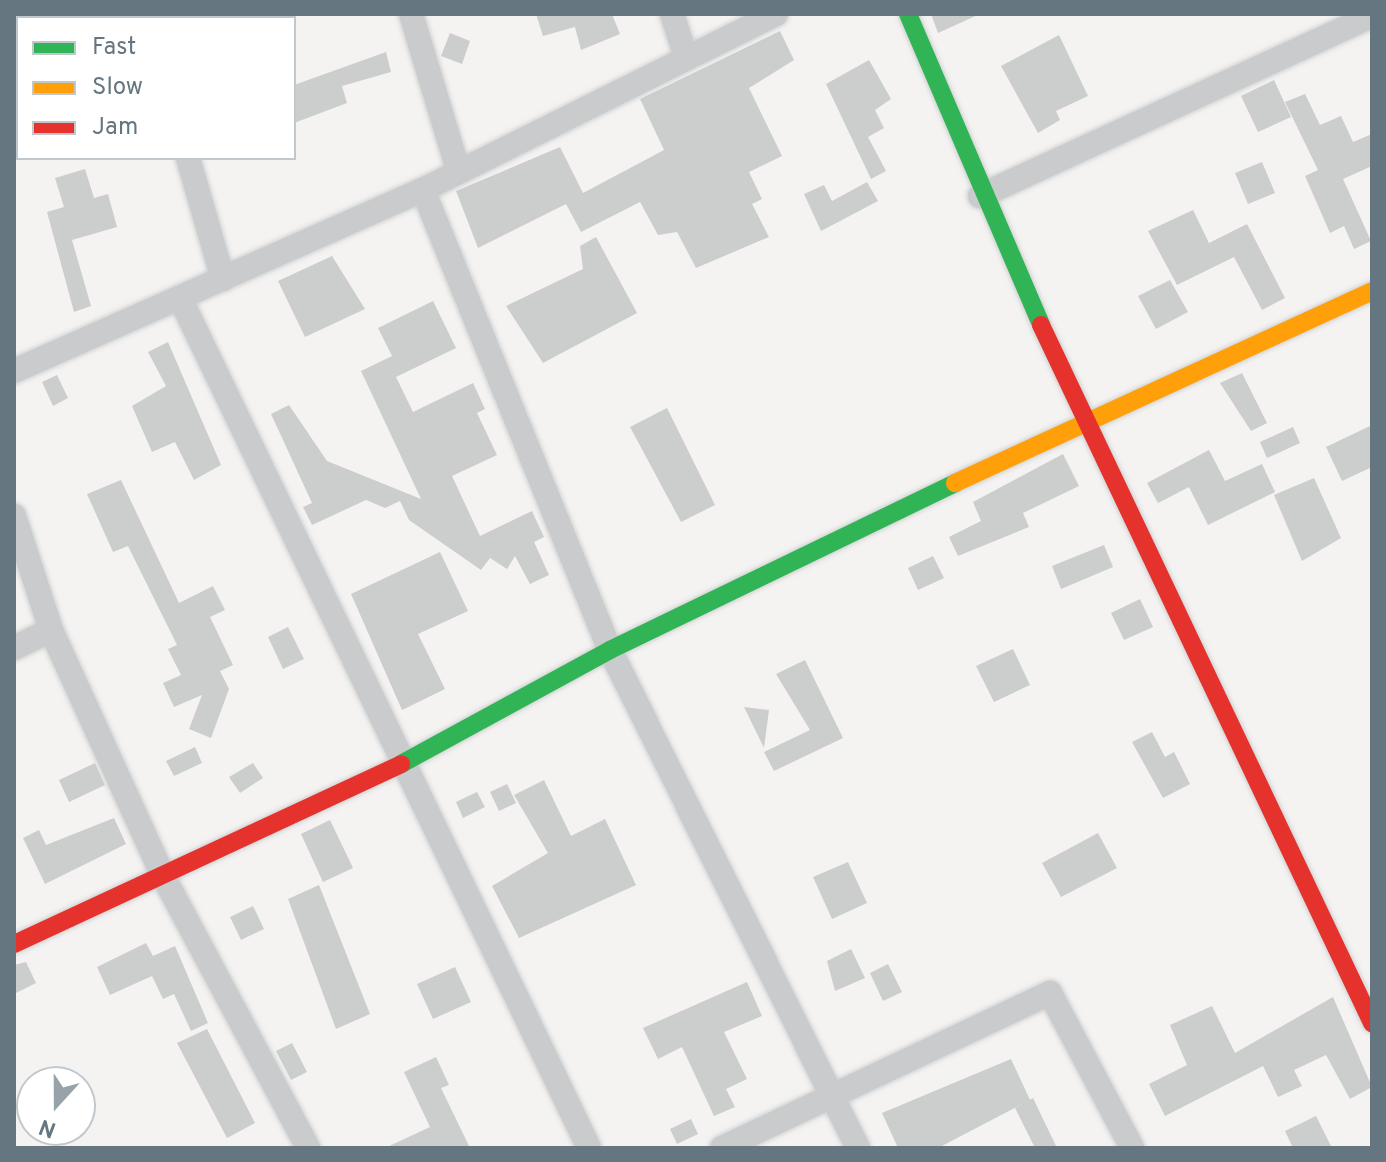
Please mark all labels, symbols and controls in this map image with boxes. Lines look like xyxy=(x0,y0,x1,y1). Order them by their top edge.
legend xyxy=(16,16,296,160)
text: Fast xyxy=(92,33,136,63)
text: Slow xyxy=(92,73,143,103)
text: Jam xyxy=(92,113,138,143)
north arrow xyxy=(16,1066,96,1146)
text: N xyxy=(36,1112,60,1142)

